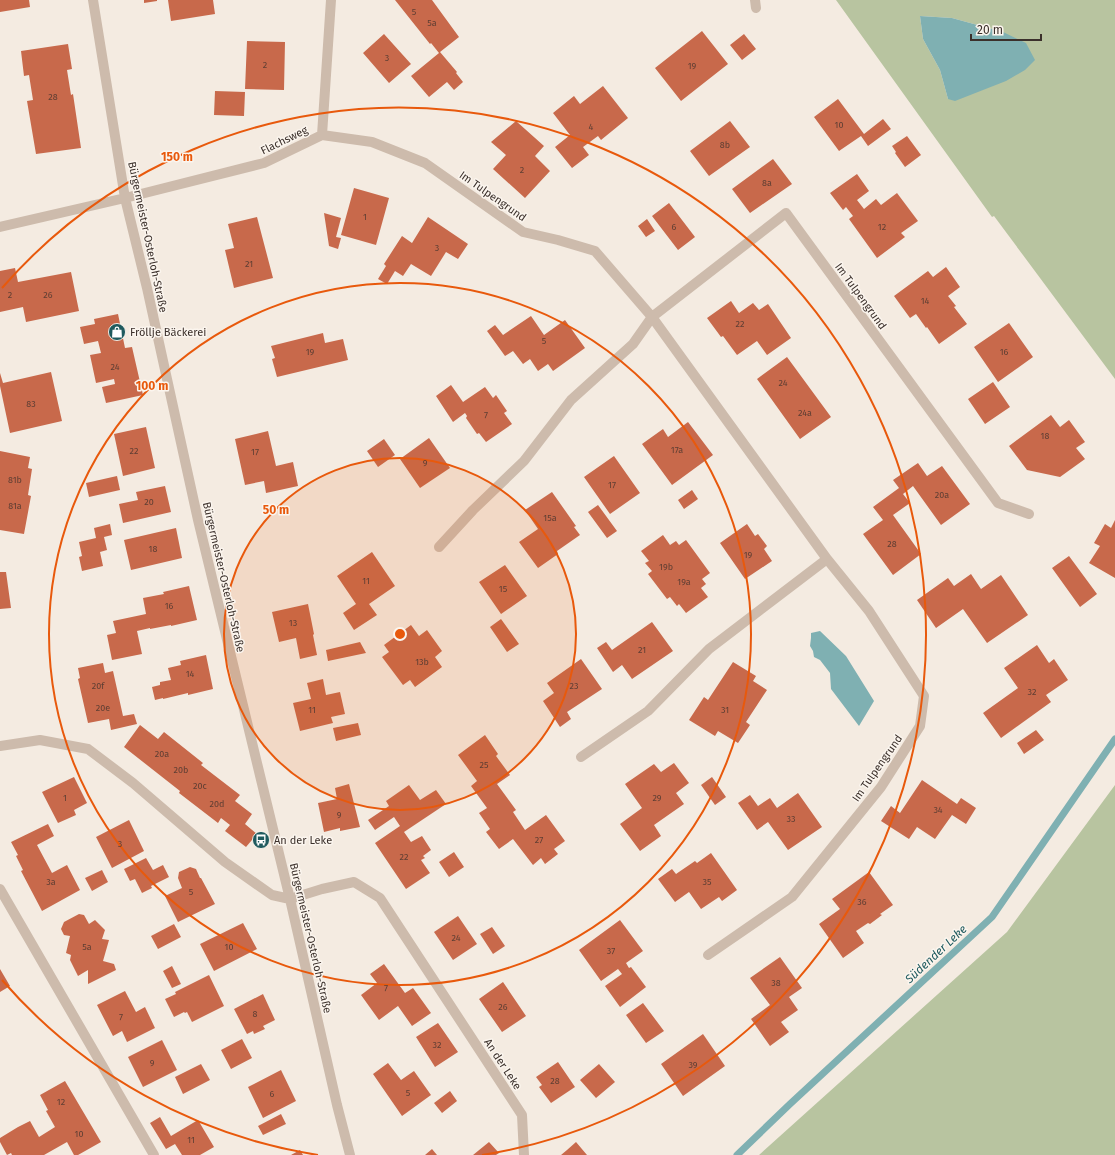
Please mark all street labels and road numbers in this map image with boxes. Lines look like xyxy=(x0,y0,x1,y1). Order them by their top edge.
street label: Flachsweg xyxy=(259,123,310,157)
street label: Bürgermeister-Osterloh-Straße xyxy=(125,160,170,314)
street label: Im Tulpengrund xyxy=(457,168,529,224)
street label: Im Tulpengrund xyxy=(832,261,889,332)
street label: Bürgermeister-Osterloh-Straße xyxy=(200,501,247,654)
street label: Im Tulpengrund xyxy=(849,732,905,804)
street label: Bürgermeister-Osterloh-Straße xyxy=(287,862,334,1015)
street label: An der Leke xyxy=(481,1036,524,1092)

